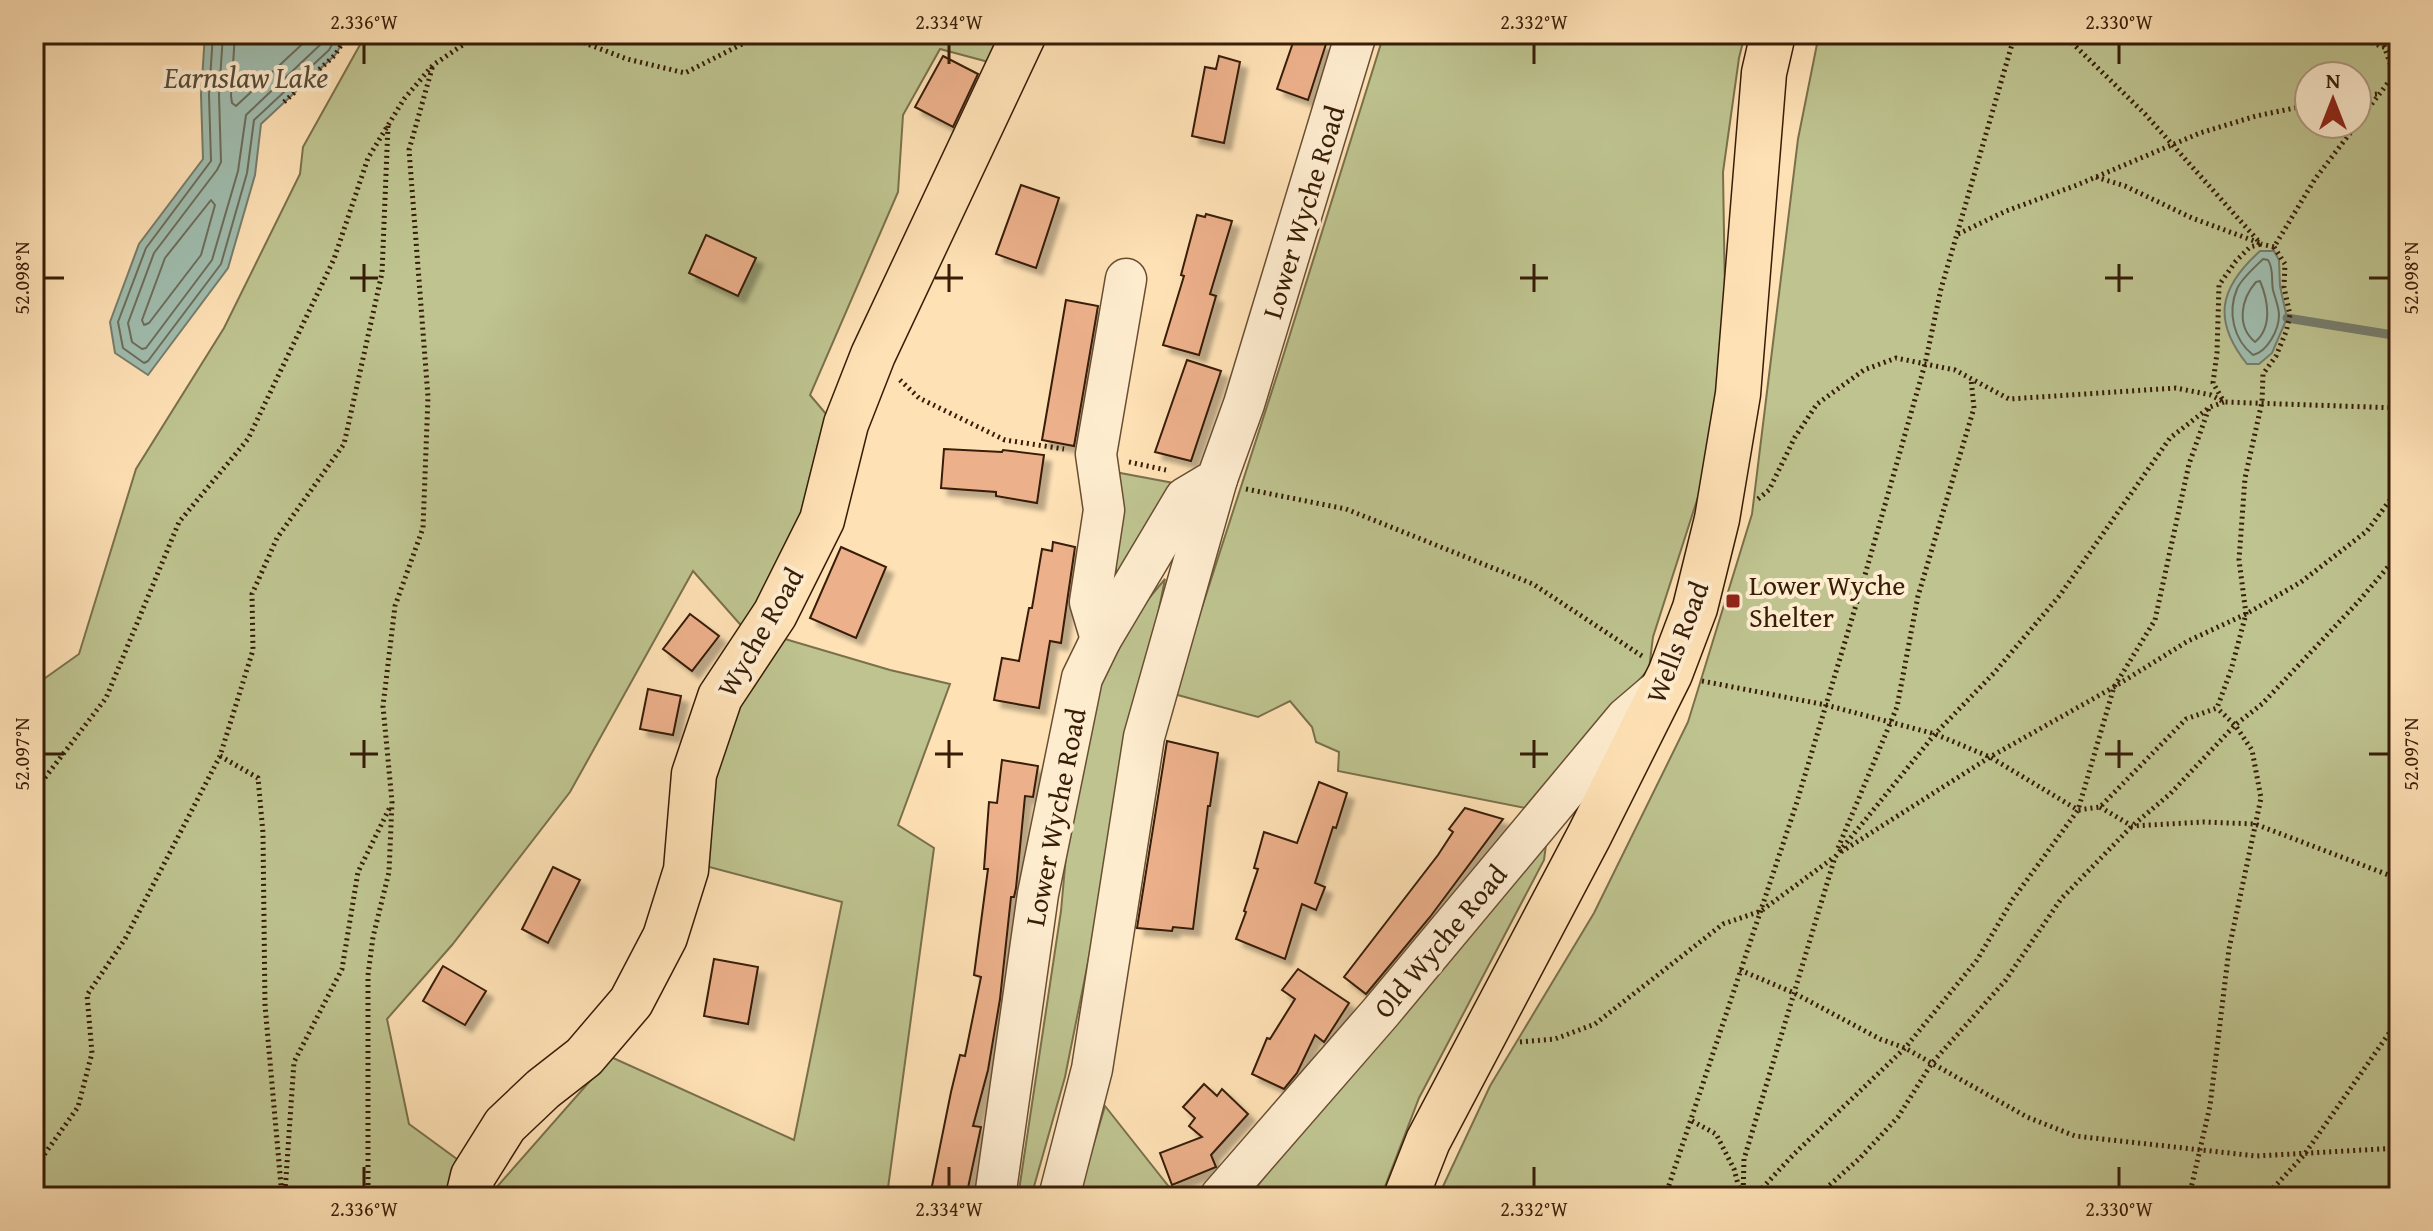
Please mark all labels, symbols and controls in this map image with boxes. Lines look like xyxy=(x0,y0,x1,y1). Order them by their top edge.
text: 2.336°W xyxy=(330,7,398,36)
text: 2.334°W xyxy=(915,7,983,36)
text: 2.332°W xyxy=(1500,7,1568,36)
text: 2.330°W xyxy=(2085,7,2153,36)
water label: Earnslaw Lake xyxy=(163,55,328,99)
north arrow xyxy=(2293,60,2373,140)
text: N xyxy=(2326,64,2341,96)
street label: Lower Wyche Road xyxy=(1251,100,1354,324)
text: 52.098°N xyxy=(7,241,36,315)
text: 52.098°N xyxy=(2396,241,2425,315)
street label: Wyche Road xyxy=(706,559,813,704)
place label: Lower Wyche Shelter xyxy=(1749,564,1905,637)
street label: Wells Road xyxy=(1635,575,1719,709)
marker: Lower Wyche Shelter xyxy=(1724,592,1742,610)
street label: Lower Wyche Road xyxy=(1013,704,1096,929)
text: 52.097°N xyxy=(7,717,36,791)
text: 52.097°N xyxy=(2396,717,2425,791)
street label: Old Wyche Road xyxy=(1363,855,1516,1026)
text: 2.336°W xyxy=(330,1194,398,1223)
text: 2.334°W xyxy=(915,1194,983,1223)
text: 2.332°W xyxy=(1500,1194,1568,1223)
text: 2.330°W xyxy=(2085,1194,2153,1223)

